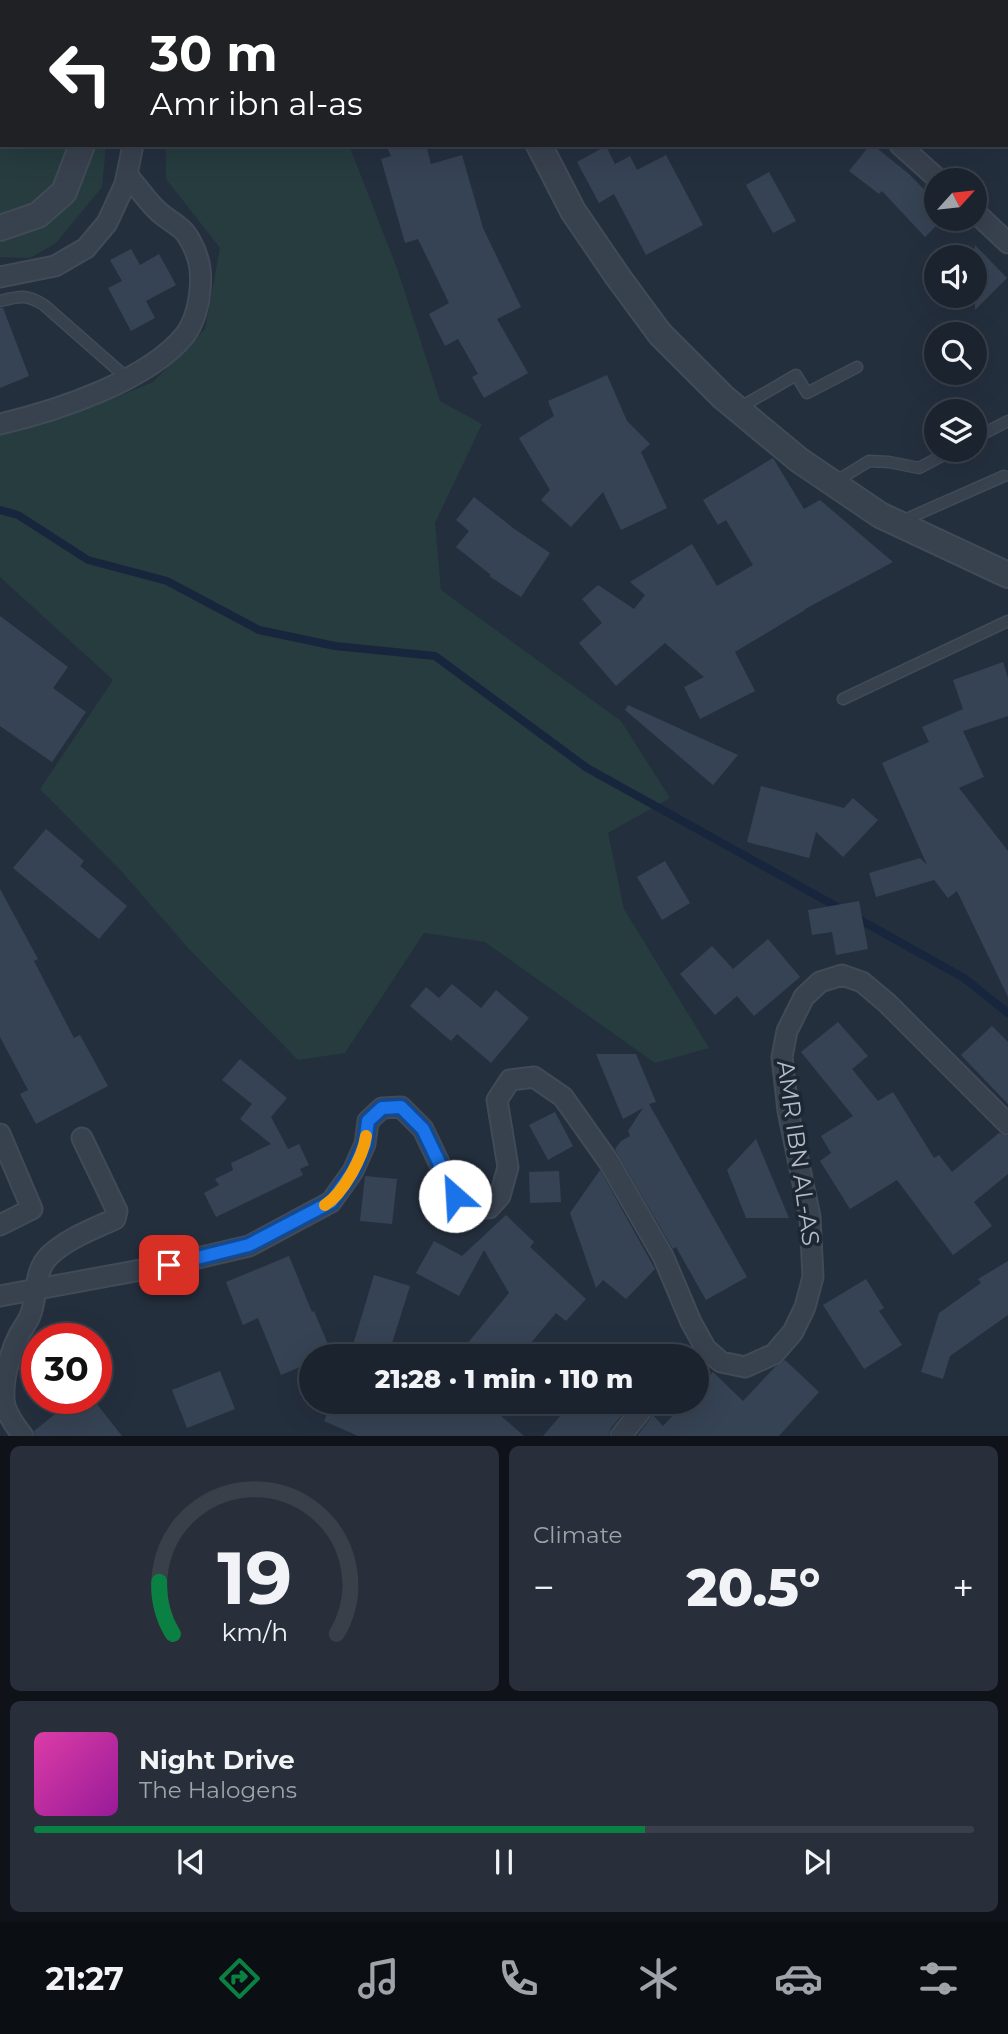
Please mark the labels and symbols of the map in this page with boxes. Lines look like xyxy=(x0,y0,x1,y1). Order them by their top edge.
north arrow xyxy=(924,168,987,231)
street label: AMR IBN AL-AS xyxy=(771,1058,826,1247)
position arrow xyxy=(418,1159,492,1233)
pin xyxy=(139,1235,199,1295)
speed limit sign: 30 xyxy=(21,1323,112,1414)

